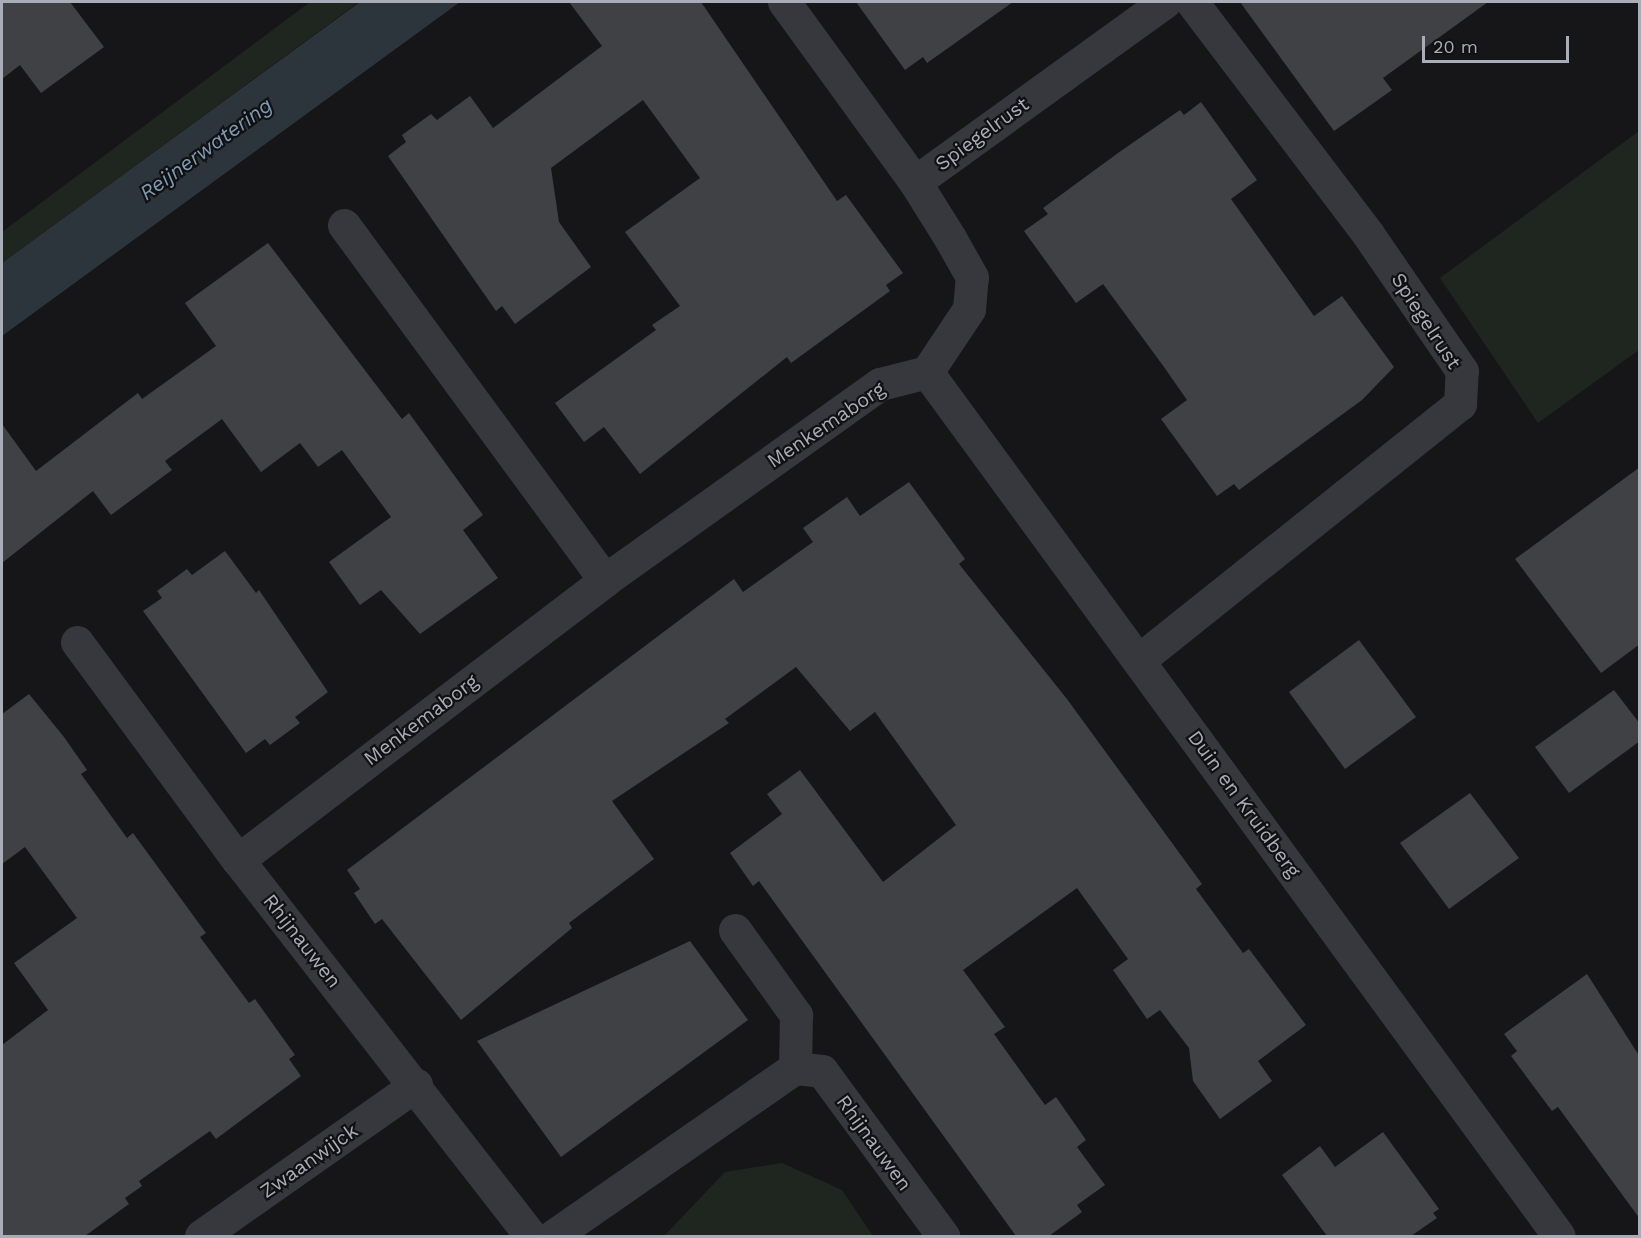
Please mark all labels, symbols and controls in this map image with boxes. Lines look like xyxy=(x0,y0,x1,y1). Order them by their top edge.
scale bar xyxy=(1425,24,1572,62)
text: 20 m xyxy=(1433,36,1478,57)
water label: Reijnerwatering xyxy=(135,92,277,206)
street label: Spiegelrust xyxy=(931,92,1033,176)
street label: Spiegelrust xyxy=(1386,268,1466,374)
street label: Menkemaborg xyxy=(763,377,889,473)
street label: Menkemaborg xyxy=(359,669,483,771)
street label: Duin en Kruidberg xyxy=(1183,726,1305,882)
street label: Rhijnauwen xyxy=(258,889,346,993)
street label: Rhijnauwen xyxy=(831,1090,917,1196)
street label: Zwaanwijck xyxy=(256,1119,362,1203)

